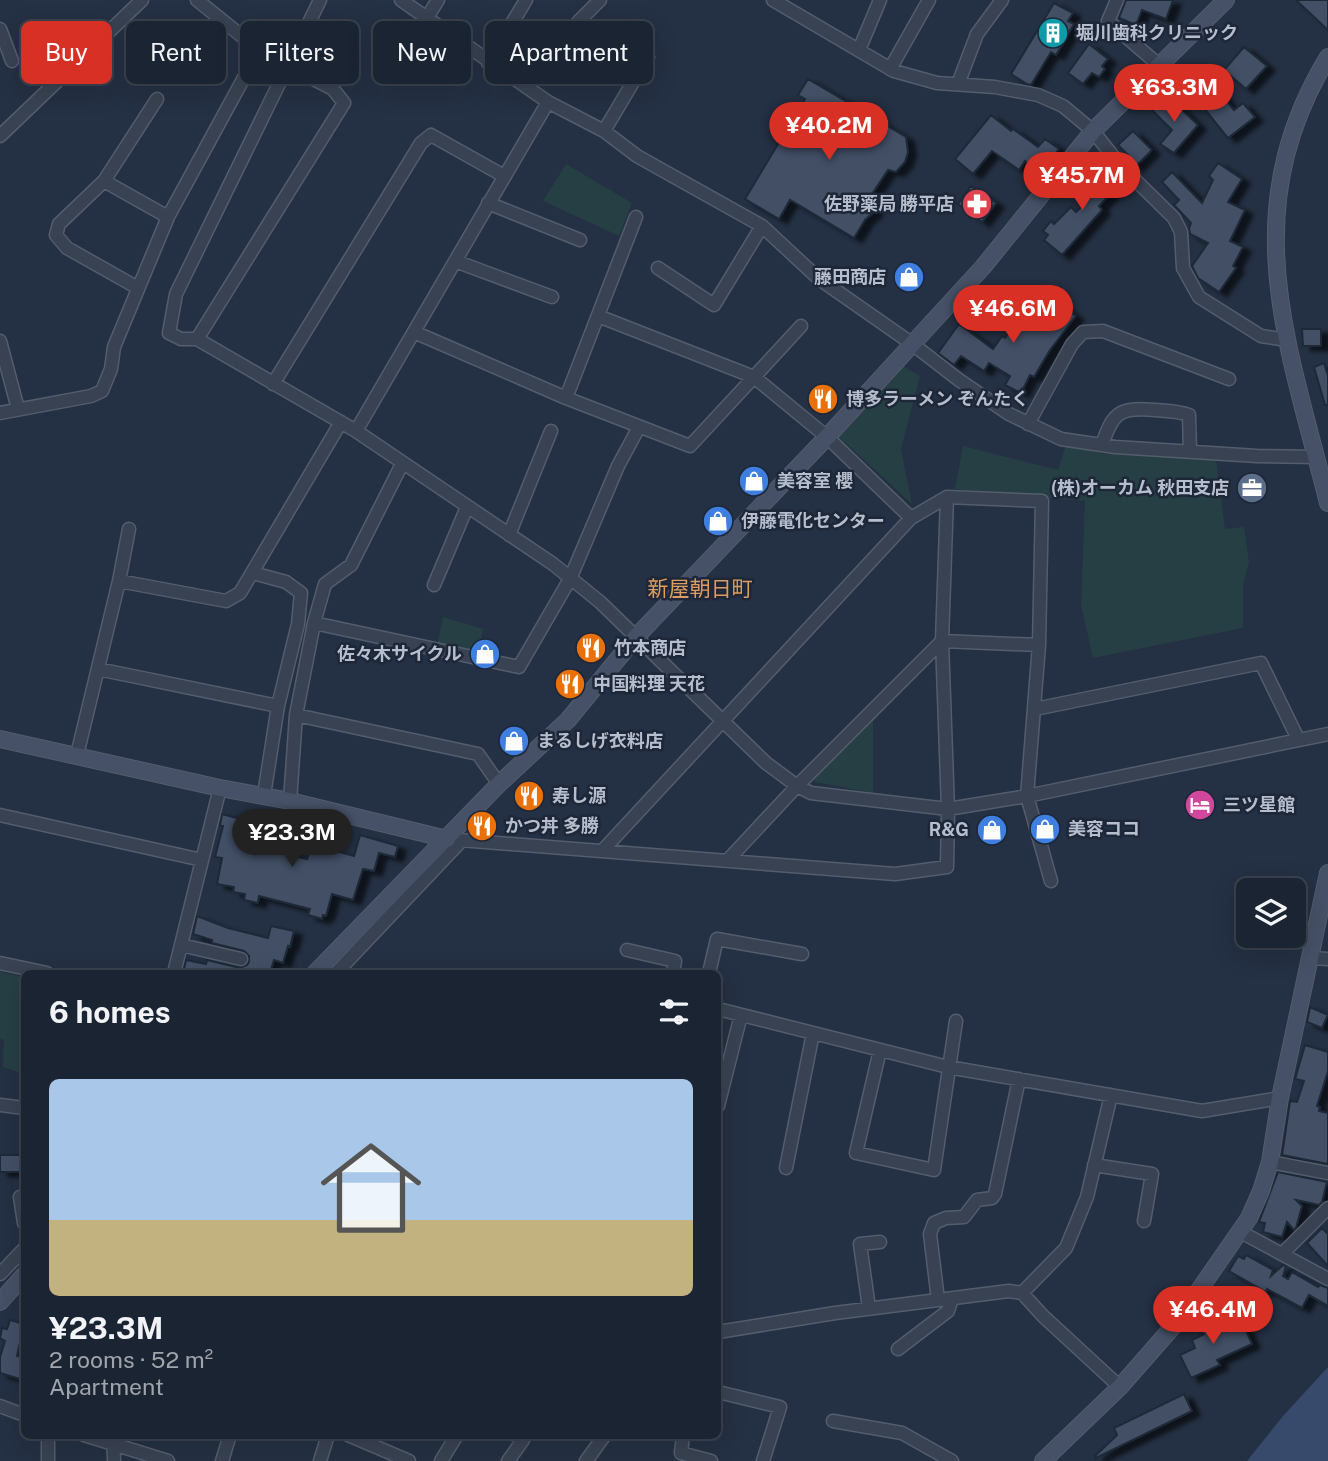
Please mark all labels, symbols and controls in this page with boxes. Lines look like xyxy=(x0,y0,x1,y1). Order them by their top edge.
building icon: 堀川歯科クリニック xyxy=(1036,16,1070,50)
chip: Buy xyxy=(21,21,112,84)
chip: Rent xyxy=(126,21,226,84)
chip: Filters xyxy=(240,21,359,84)
chip: New xyxy=(373,21,471,84)
chip: Apartment xyxy=(485,21,653,84)
place label: 堀川歯科クリニック xyxy=(1076,22,1238,43)
pin: ¥63.3M xyxy=(1117,64,1231,124)
text: ¥63.3M xyxy=(1130,73,1218,100)
pin: ¥40.2M xyxy=(772,102,886,162)
text: ¥40.2M xyxy=(785,111,873,138)
pin: ¥45.7M xyxy=(1025,152,1139,212)
text: ¥45.7M xyxy=(1039,161,1125,188)
pharmacy icon: 佐野薬局 勝平店 xyxy=(960,187,994,221)
place label: 佐野薬局 勝平店 xyxy=(824,193,954,214)
shop icon: 藤田商店 xyxy=(892,260,926,294)
place label: 藤田商店 xyxy=(814,266,886,287)
pin: ¥46.6M xyxy=(956,286,1070,345)
text: ¥46.6M xyxy=(969,294,1057,321)
restaurant icon: 博多ラーメン ぞんたく xyxy=(806,382,840,416)
place label: 博多ラーメン ぞんたく xyxy=(846,388,1029,409)
shop icon: 美容室 櫻 xyxy=(737,464,771,498)
place label: 美容室 櫻 xyxy=(777,470,853,491)
office icon: (株)オーカム 秋田支店 xyxy=(1235,471,1269,505)
place label: (株)オーカム 秋田支店 xyxy=(1051,477,1229,498)
shop icon: 伊藤電化センター xyxy=(701,504,735,538)
place label: 伊藤電化センター xyxy=(741,510,885,531)
district label: 新屋朝日町 xyxy=(648,576,753,601)
restaurant icon: 竹本商店 xyxy=(574,631,608,665)
shop icon: 佐々木サイクル xyxy=(468,637,502,671)
place label: 竹本商店 xyxy=(614,637,686,658)
place label: 佐々木サイクル xyxy=(337,643,462,664)
restaurant icon: 中国料理 天花 xyxy=(553,667,587,701)
place label: 中国料理 天花 xyxy=(593,673,705,694)
shop icon: まるしげ衣料店 xyxy=(497,724,531,758)
place label: まるしげ衣料店 xyxy=(537,730,663,751)
restaurant icon: 寿し源 xyxy=(512,779,546,813)
place label: 寿し源 xyxy=(552,785,606,806)
hotel icon: 三ツ星館 xyxy=(1183,788,1217,822)
place label: 三ツ星館 xyxy=(1223,794,1295,815)
restaurant icon: かつ丼 多勝 xyxy=(465,809,499,843)
pin: ¥23.3M xyxy=(235,810,349,869)
shop icon: 美容ココ xyxy=(1028,812,1062,846)
shop icon: R&G xyxy=(975,813,1009,847)
place label: かつ丼 多勝 xyxy=(505,815,599,836)
text: ¥23.3M xyxy=(248,818,336,845)
place label: 美容ココ xyxy=(1068,818,1140,839)
place label: R&G xyxy=(929,819,969,840)
map controls xyxy=(1236,878,1306,948)
button: layers xyxy=(1236,878,1306,948)
icon: filters xyxy=(655,993,693,1031)
text: 6 homes xyxy=(49,994,171,1030)
icon: home xyxy=(308,1125,434,1251)
pin: ¥46.4M xyxy=(1156,1286,1270,1346)
text: ¥46.4M xyxy=(1169,1295,1257,1322)
text: ¥23.3M xyxy=(49,1310,163,1346)
text: 2 rooms · 52 m² xyxy=(49,1346,213,1373)
text: Apartment xyxy=(49,1373,164,1400)

